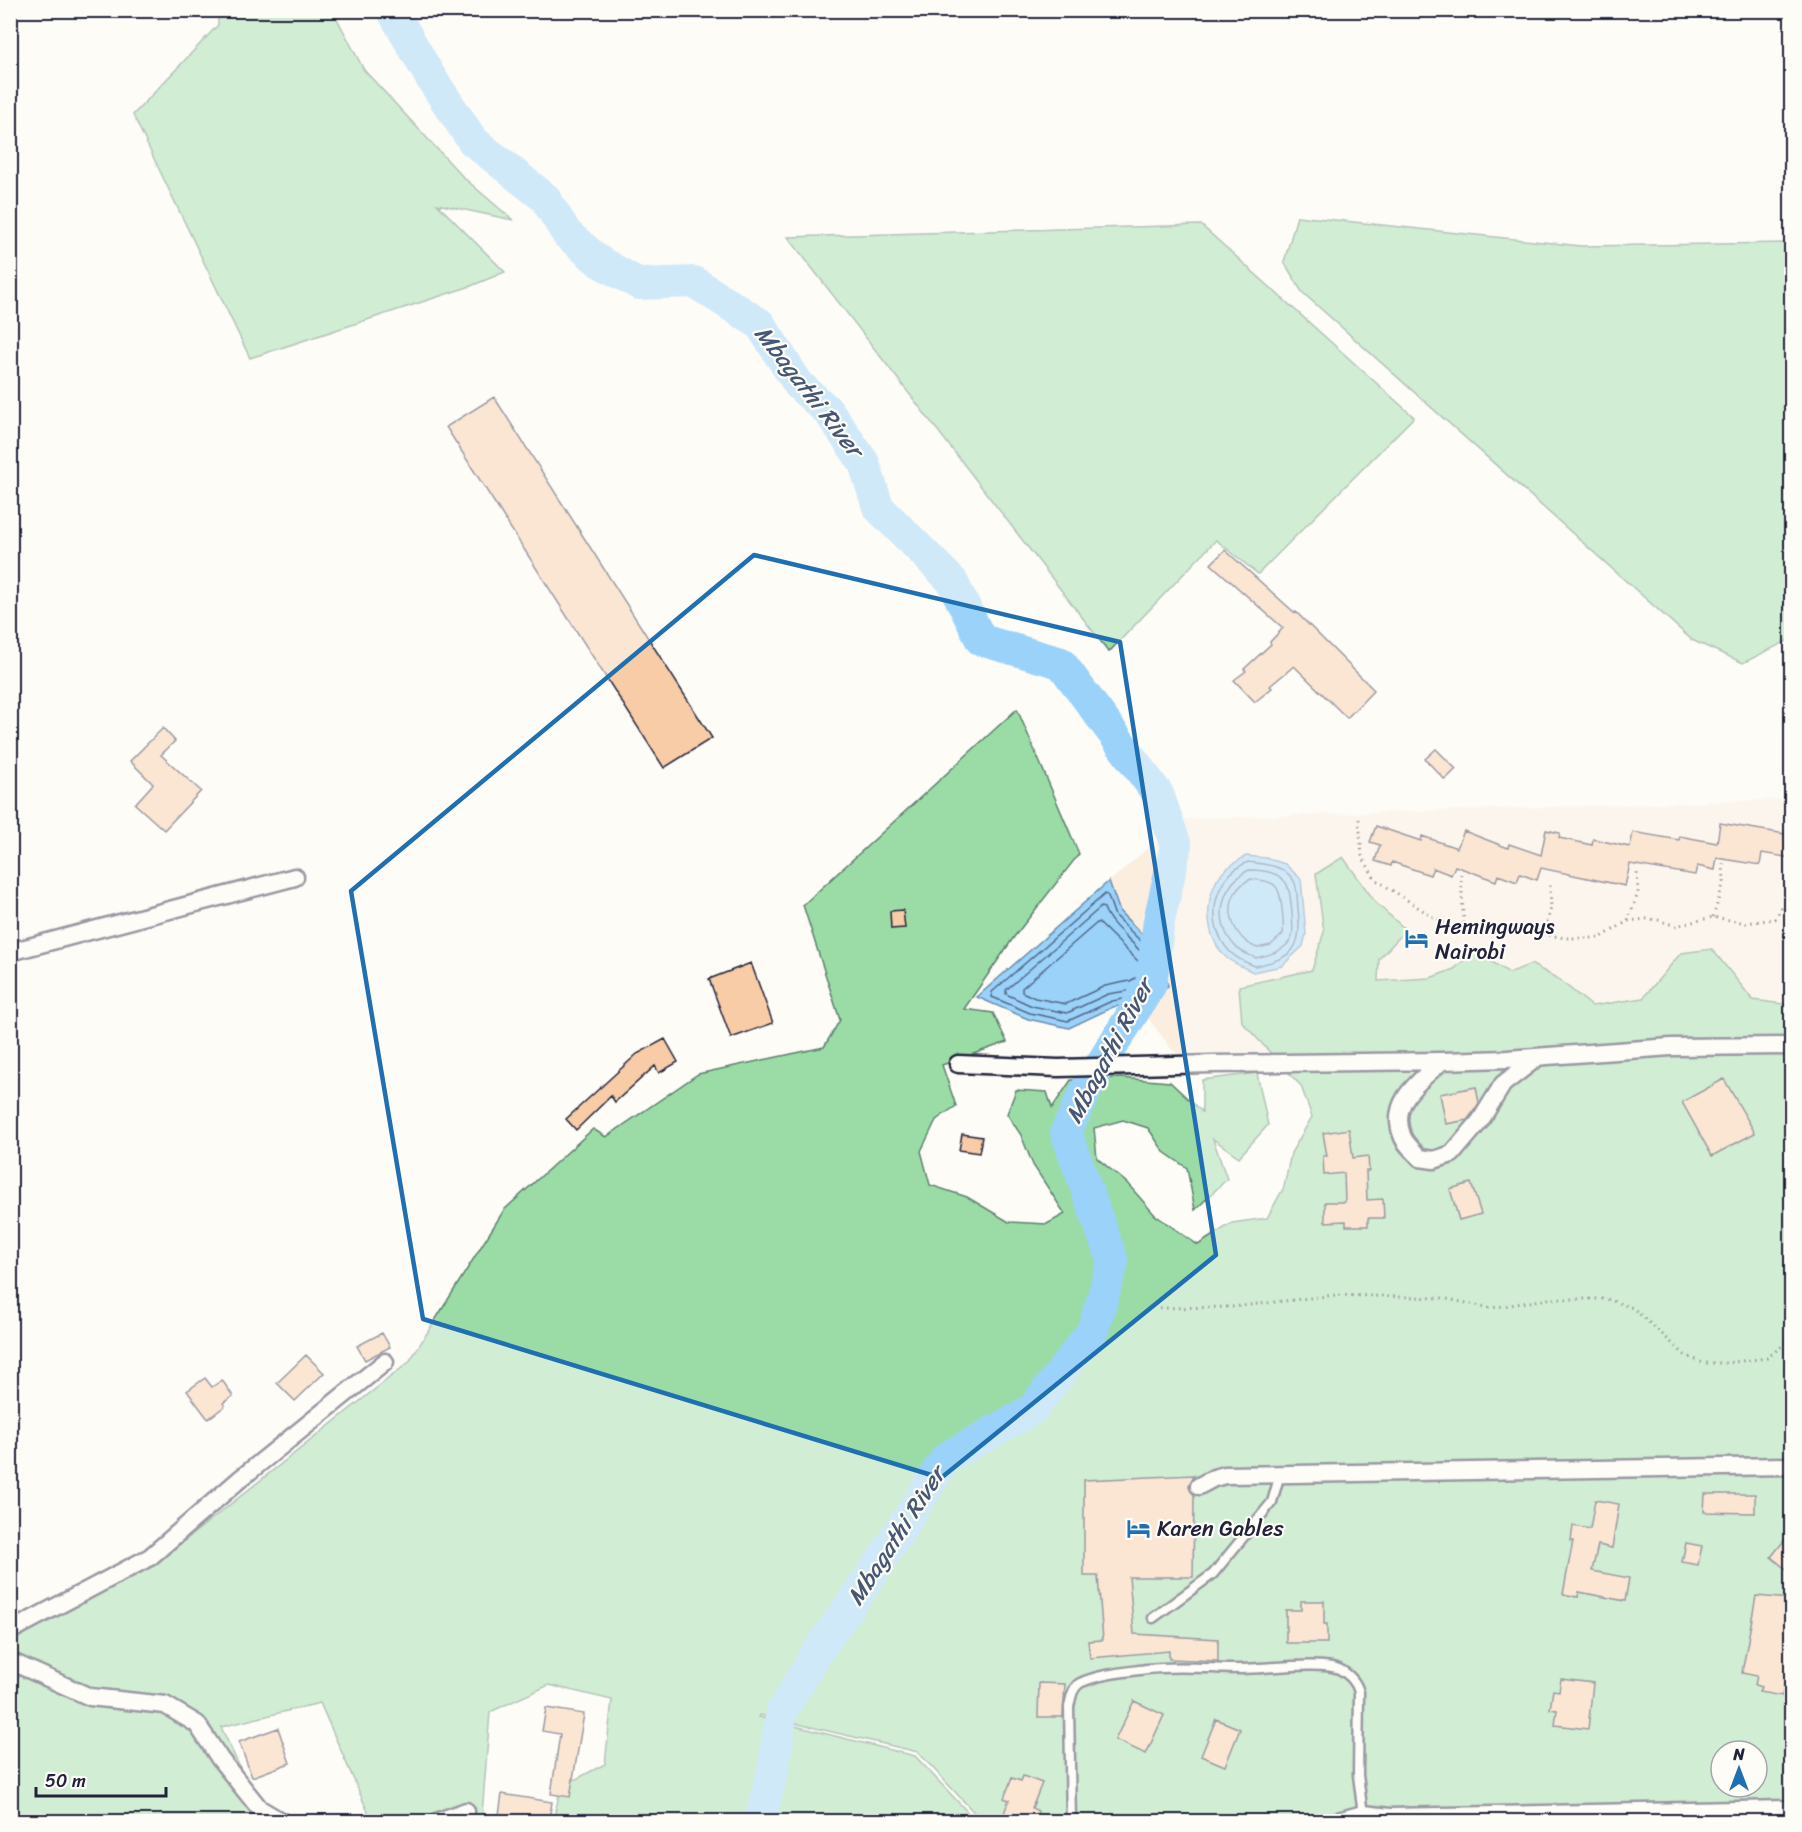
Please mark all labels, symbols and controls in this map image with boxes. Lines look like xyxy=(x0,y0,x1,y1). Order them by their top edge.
water label: Mbagathi River xyxy=(744,316,877,470)
place label: Hemingways Nairobi xyxy=(1435,907,1555,971)
hotel icon: Hemingways Nairobi xyxy=(1404,926,1430,952)
water label: Mbagathi River xyxy=(1053,967,1167,1131)
water label: Mbagathi River xyxy=(835,1455,959,1614)
place label: Karen Gables xyxy=(1157,1509,1284,1548)
hotel icon: Karen Gables xyxy=(1126,1515,1152,1541)
north arrow xyxy=(1709,1739,1769,1799)
text: N xyxy=(1732,1740,1745,1769)
scale bar xyxy=(36,1760,166,1798)
text: 50 m xyxy=(45,1765,86,1797)

